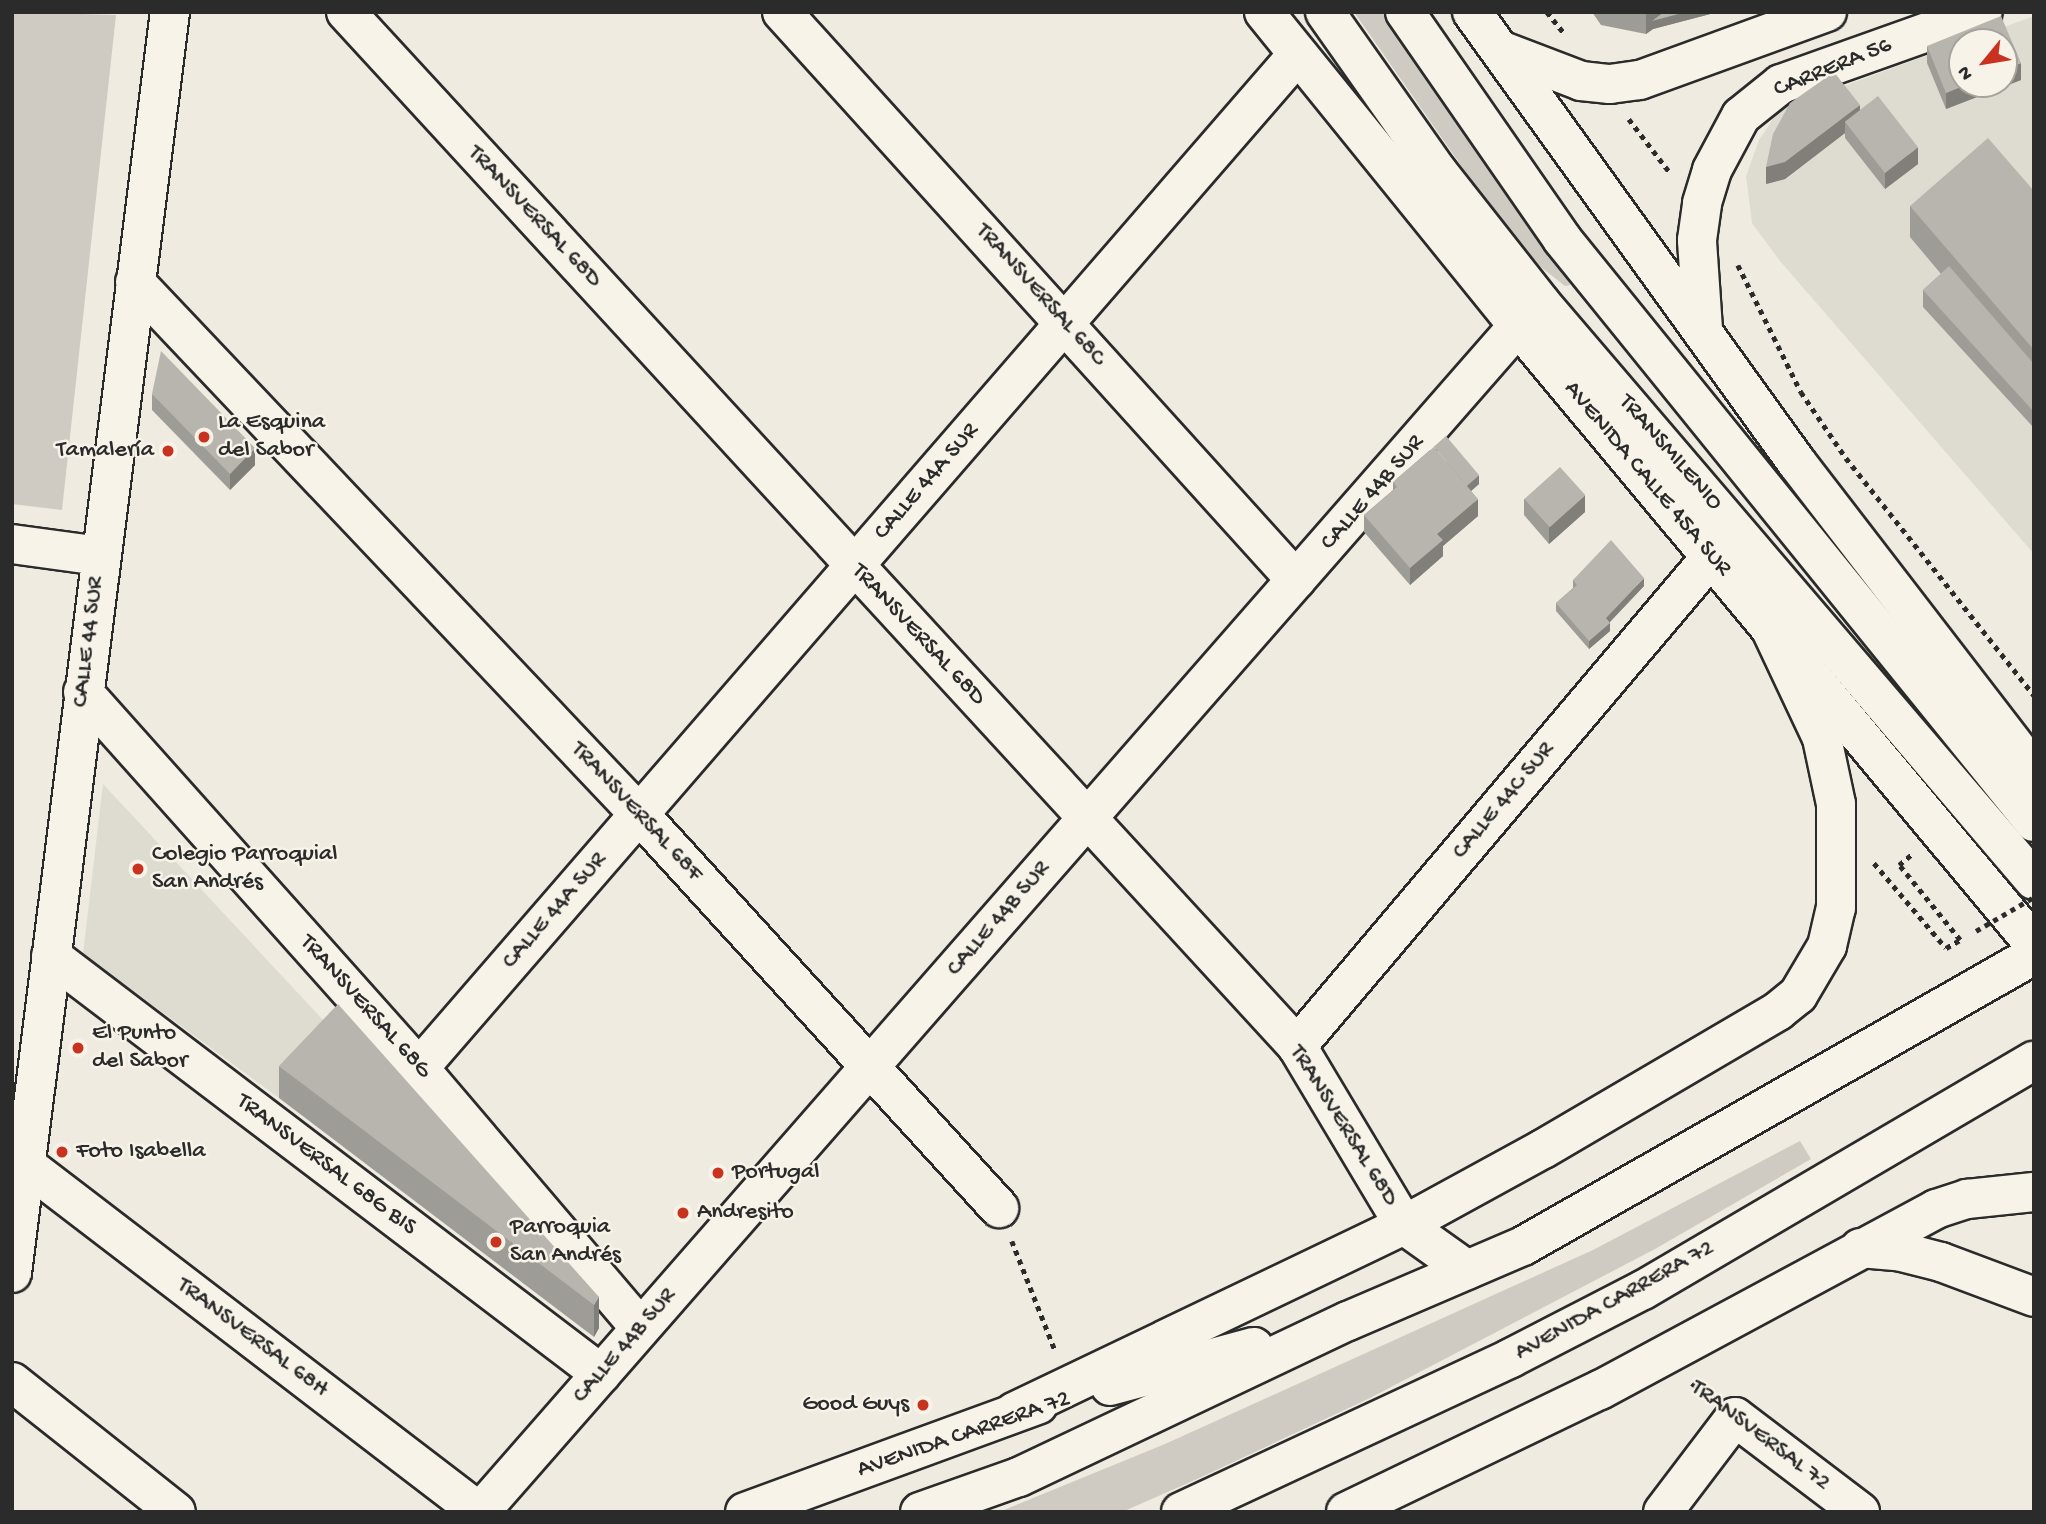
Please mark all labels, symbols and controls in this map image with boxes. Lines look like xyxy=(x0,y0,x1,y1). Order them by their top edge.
north arrow xyxy=(1948,28,2018,98)
street label: CARRERA 56 xyxy=(1770,31,1896,105)
text: N xyxy=(1953,62,1979,84)
street label: TRANSVERSAL 68D xyxy=(461,140,607,294)
street label: TRANSVERSAL 68C xyxy=(969,218,1111,372)
street label: AVENIDA CALLE 45A SUR xyxy=(1557,375,1737,583)
street label: TRANSMILENIO xyxy=(1612,389,1728,517)
place label: La Esquina del Sabor xyxy=(218,409,325,465)
street label: CALLE 44A SUR xyxy=(868,418,986,546)
marker: La Esquina del Sabor xyxy=(196,429,212,445)
street label: CALLE 44B SUR xyxy=(1315,429,1431,557)
place label: Tamalería xyxy=(56,437,154,465)
marker: Tamalería xyxy=(160,443,176,459)
street label: TRANSVERSAL 68D xyxy=(845,558,991,712)
street label: CALLE 44 SUR xyxy=(67,575,111,709)
street label: TRANSVERSAL 68F xyxy=(564,736,708,888)
street label: CALLE 44C SUR xyxy=(1447,736,1561,866)
place label: Colegio Parroquial San Andrés xyxy=(152,841,338,897)
street label: CALLE 44A SUR xyxy=(496,847,614,975)
street label: CALLE 44B SUR xyxy=(941,855,1057,983)
marker: Colegio Parroquial San Andrés xyxy=(130,861,146,877)
street label: TRANSVERSAL 68G xyxy=(293,929,437,1085)
place label: El Punto del Sabor xyxy=(92,1020,187,1076)
marker: El Punto del Sabor xyxy=(70,1040,86,1056)
street label: TRANSVERSAL 68D xyxy=(1282,1040,1404,1212)
street label: TRANSVERSAL 68G BIS xyxy=(230,1088,422,1242)
place label: Foto Isabella xyxy=(76,1138,206,1166)
marker: Foto Isabella xyxy=(54,1144,70,1160)
place label: Portugal xyxy=(732,1159,820,1187)
marker: Portugal xyxy=(710,1165,726,1181)
place label: Andresito xyxy=(697,1199,794,1227)
marker: Andresito xyxy=(675,1205,691,1221)
place label: Parroquia San Andrés xyxy=(510,1214,621,1270)
marker: Parroquia San Andrés xyxy=(488,1234,504,1250)
street label: AVENIDA CARRERA 72 xyxy=(1510,1234,1720,1368)
street label: TRANSVERSAL 68H xyxy=(170,1272,334,1404)
street label: CALLE 44B SUR xyxy=(567,1282,683,1410)
street label: TRANSVERSAL 72 xyxy=(1684,1374,1836,1498)
street label: AVENIDA CARRERA 72 xyxy=(854,1385,1074,1485)
place label: Good Guys xyxy=(802,1391,909,1419)
marker: Good Guys xyxy=(915,1397,931,1413)

